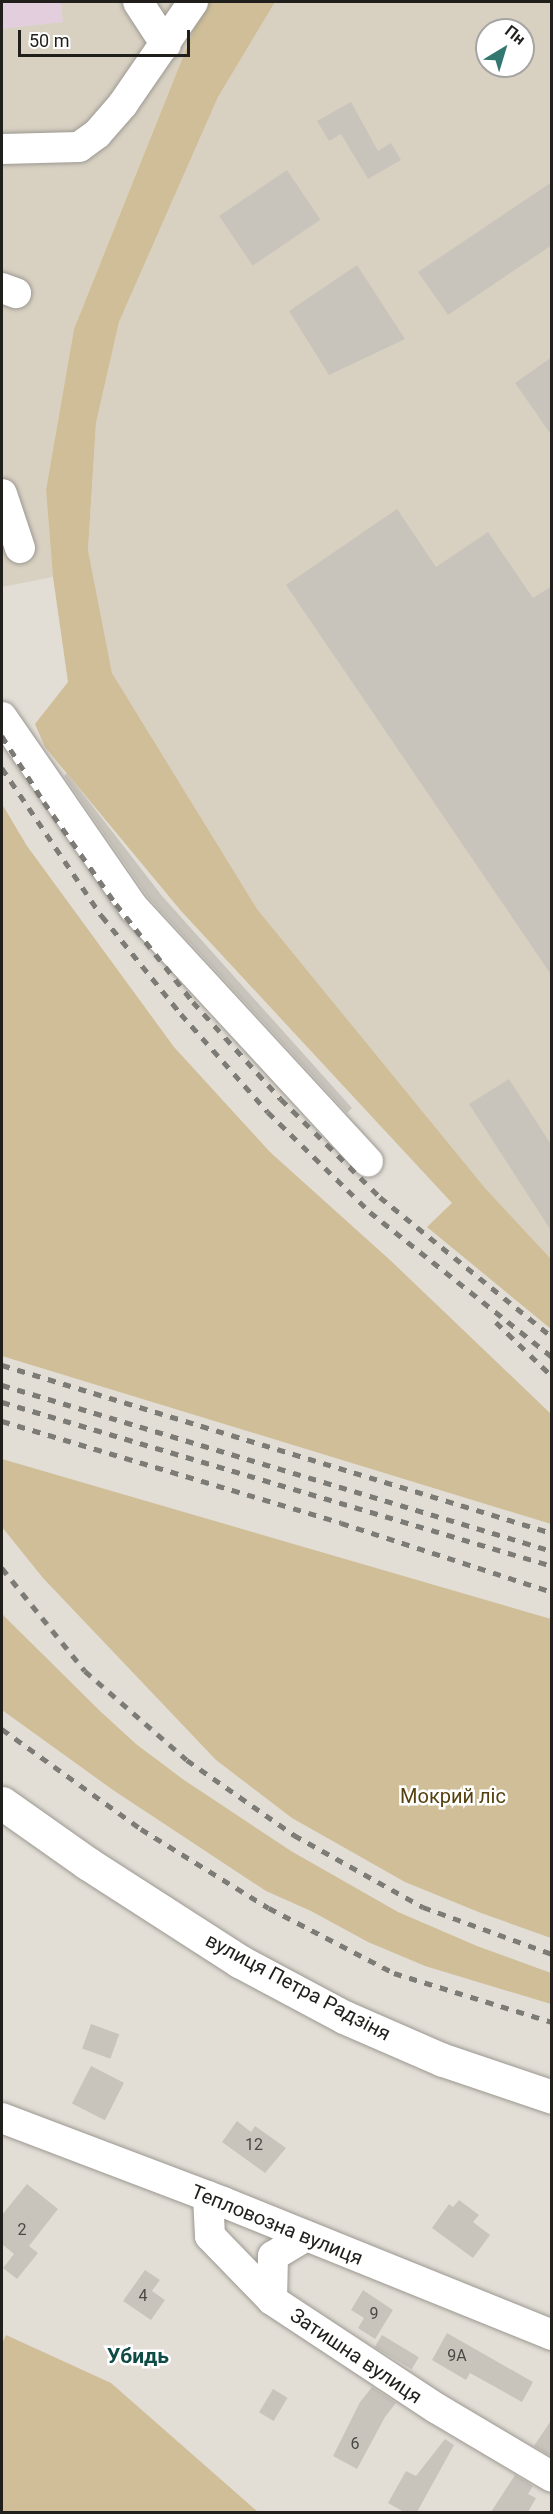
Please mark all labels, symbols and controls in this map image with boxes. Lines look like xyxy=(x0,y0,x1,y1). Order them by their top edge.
scale bar xyxy=(21,18,194,56)
north arrow xyxy=(475,18,535,78)
text: Пн xyxy=(501,21,529,49)
text: 50 m xyxy=(29,30,69,51)
park label: Мокрий ліс xyxy=(400,1784,506,1808)
street label: вулиця Петра Радзіня xyxy=(201,1928,395,2046)
house number: 12 xyxy=(245,2135,263,2155)
street label: Тепловозна вулиця xyxy=(188,2180,366,2270)
house number: 2 xyxy=(18,2220,26,2240)
house number: 4 xyxy=(139,2286,147,2306)
street label: Затишна вулиця xyxy=(286,2303,426,2409)
house number: 9 xyxy=(370,2304,378,2324)
district label: Убидь xyxy=(107,2343,169,2369)
house number: 9А xyxy=(447,2346,467,2366)
house number: 6 xyxy=(351,2434,359,2454)

